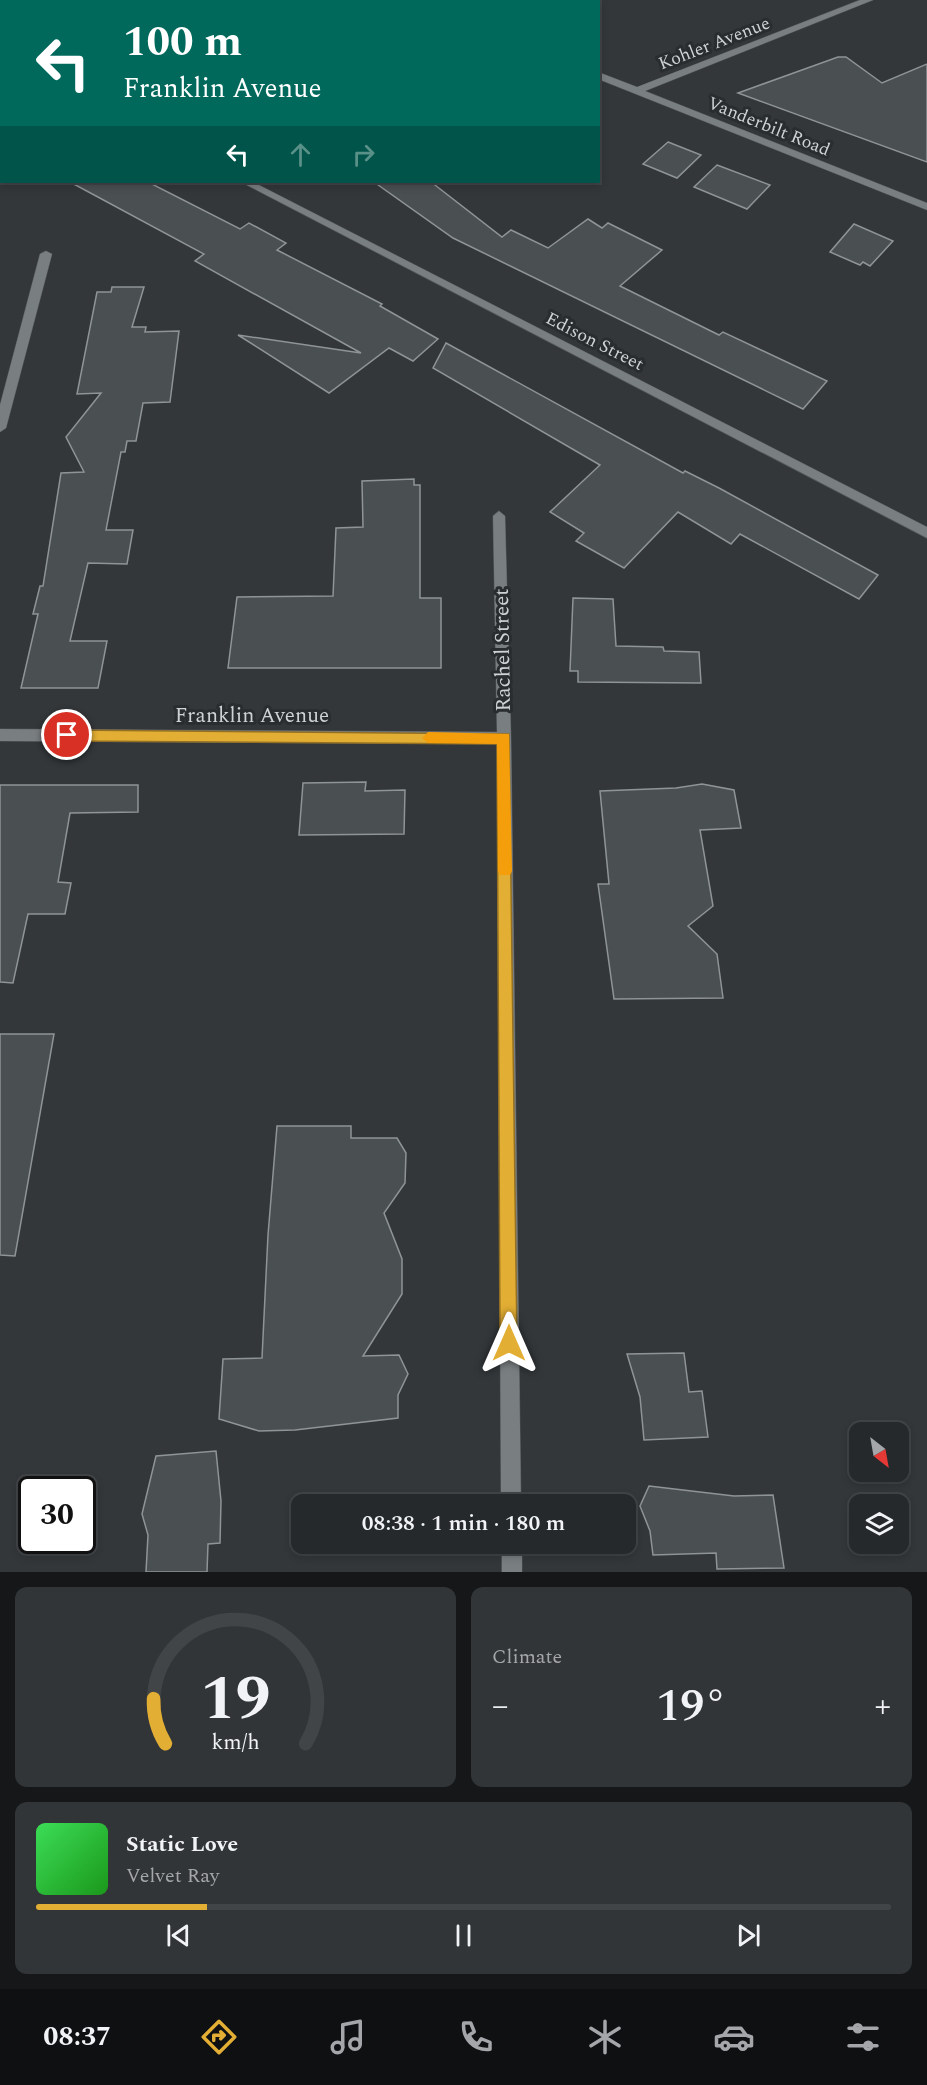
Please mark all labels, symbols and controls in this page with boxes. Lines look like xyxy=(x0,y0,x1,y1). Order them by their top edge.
street label: Kohler Avenue xyxy=(654,10,774,77)
text: 100 m xyxy=(123,11,242,74)
icon: left xyxy=(24,24,102,102)
text: Franklin Avenue xyxy=(123,68,321,110)
street label: Vanderbilt Road xyxy=(703,90,834,163)
icon: left xyxy=(221,138,254,171)
icon: ahead xyxy=(284,138,317,171)
icon: right xyxy=(347,138,380,171)
street label: Edison Street xyxy=(541,305,649,378)
street label: Rachel Street xyxy=(486,588,520,712)
street label: Franklin Avenue xyxy=(175,700,329,732)
pin xyxy=(41,709,92,760)
icon: arrive xyxy=(50,718,83,751)
position arrow xyxy=(477,1311,541,1375)
north arrow xyxy=(849,1422,909,1482)
map controls xyxy=(849,1422,909,1554)
speed limit sign: 30 xyxy=(18,1476,96,1554)
button: layers xyxy=(849,1494,909,1554)
text: 08:38 · 1 min · 180 m xyxy=(362,1507,565,1540)
text: Climate xyxy=(492,1642,562,1672)
text: 19 xyxy=(200,1652,271,1747)
text: 19° xyxy=(656,1672,727,1741)
text: − xyxy=(492,1681,509,1731)
text: + xyxy=(875,1681,891,1731)
text: km/h xyxy=(211,1726,260,1759)
text: Static Love xyxy=(126,1828,238,1861)
text: Velvet Ray xyxy=(126,1861,219,1891)
icon: previous xyxy=(162,1919,195,1952)
icon: pause xyxy=(447,1919,480,1952)
icon: next xyxy=(732,1919,765,1952)
text: 08:37 xyxy=(43,2016,111,2058)
icon: directions xyxy=(198,2016,240,2058)
icon: music xyxy=(327,2016,369,2058)
icon: phone xyxy=(455,2016,497,2058)
icon: climate xyxy=(584,2016,626,2058)
icon: car xyxy=(713,2016,755,2058)
icon: filters xyxy=(842,2016,884,2058)

